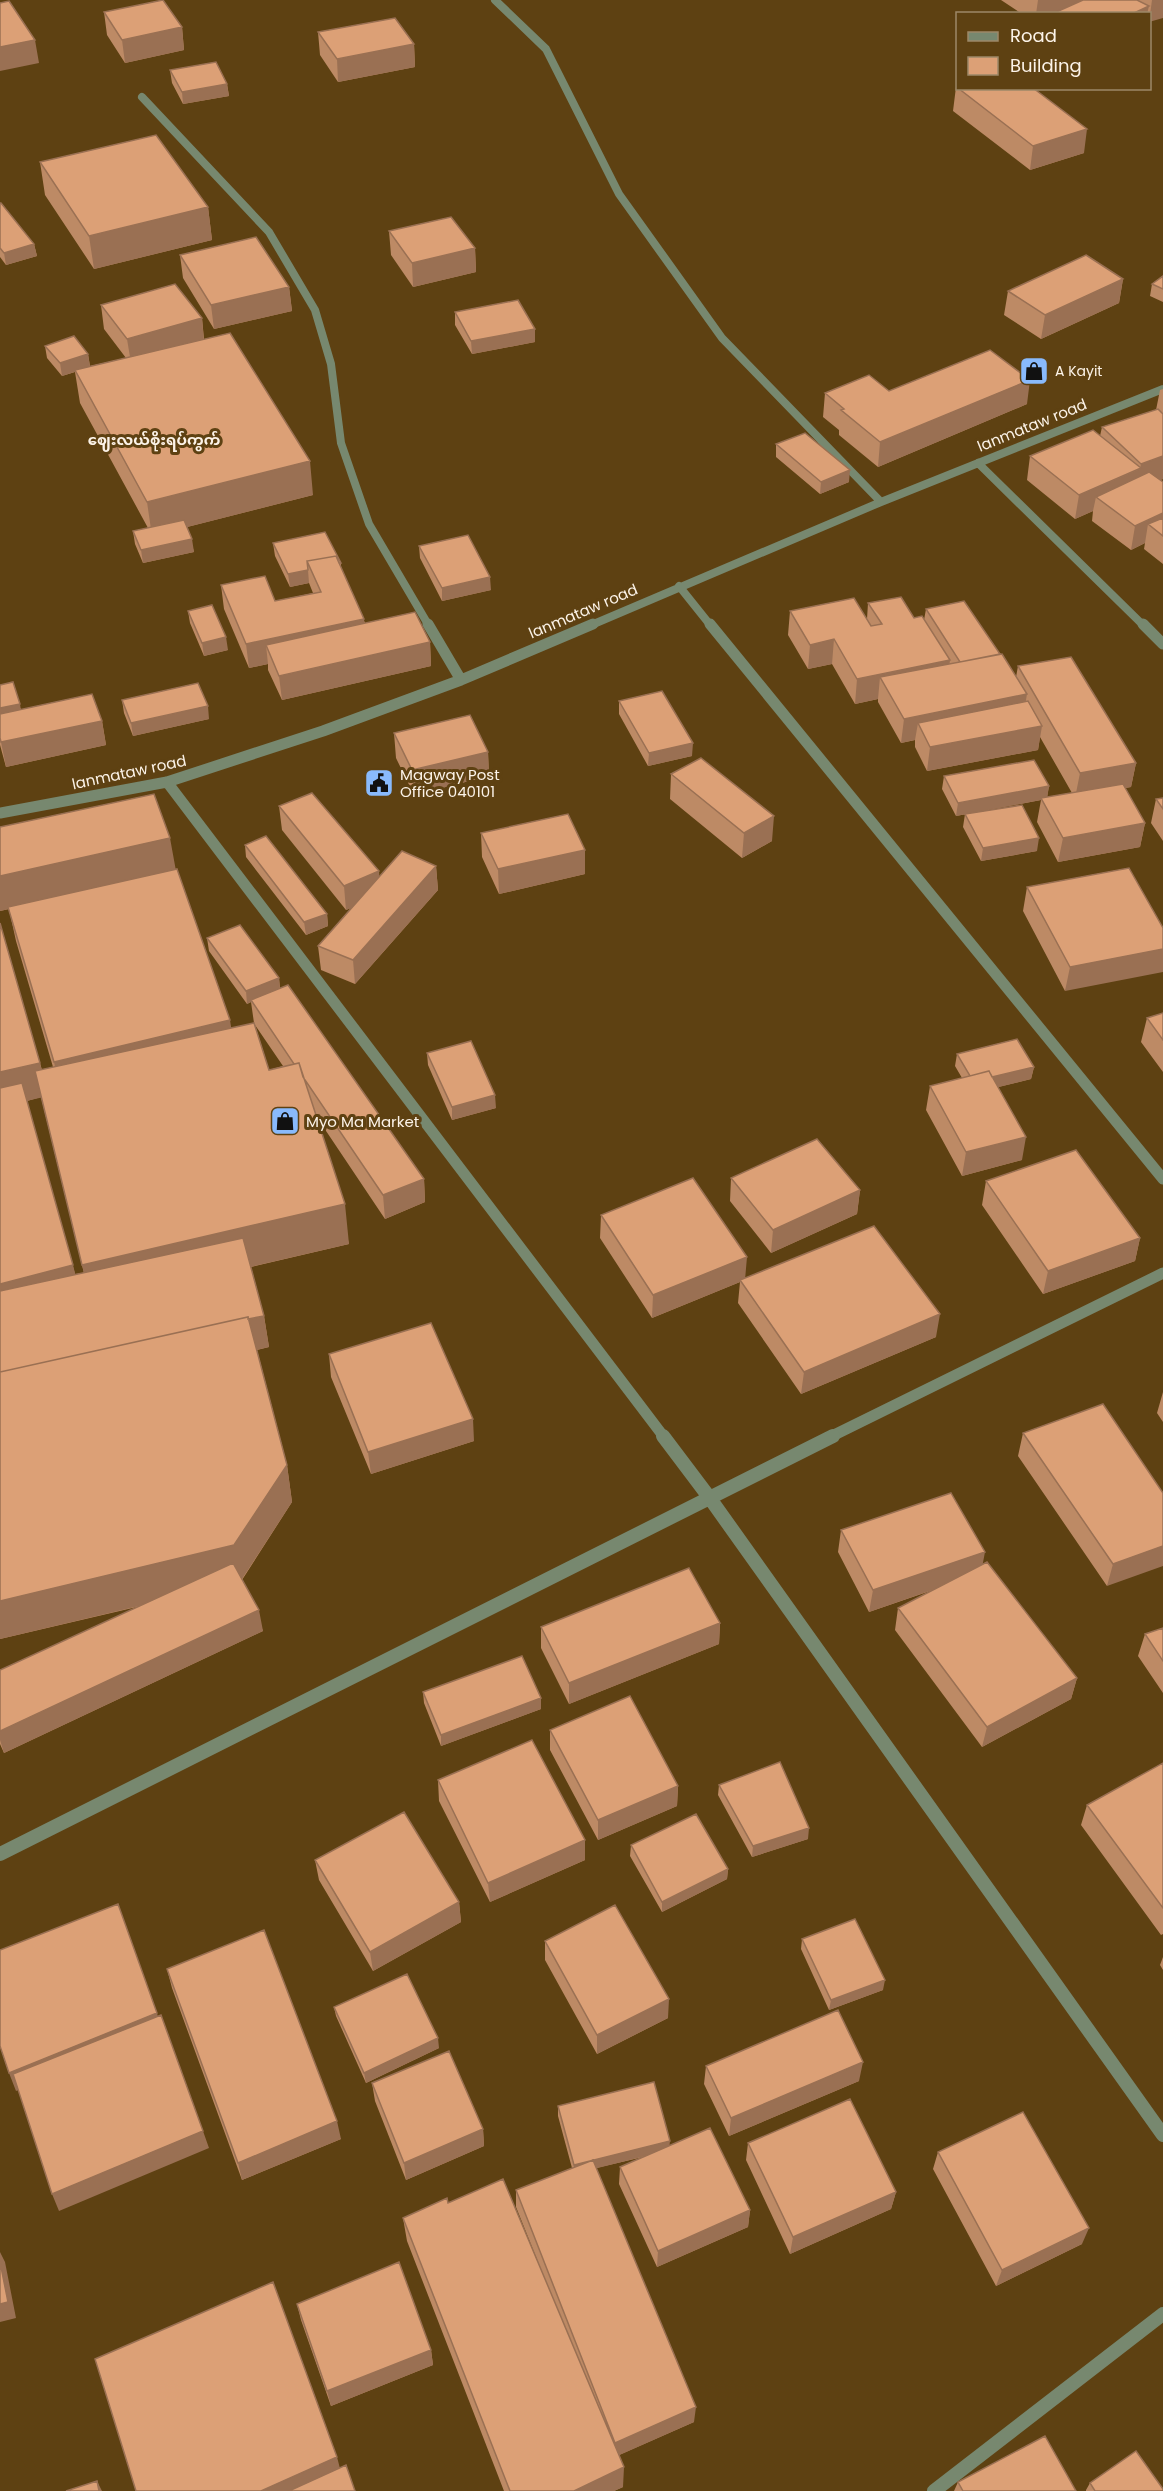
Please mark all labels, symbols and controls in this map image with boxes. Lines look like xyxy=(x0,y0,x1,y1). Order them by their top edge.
legend xyxy=(956,12,1151,90)
text: Road xyxy=(1010,23,1057,48)
text: Building xyxy=(1010,53,1082,78)
shop icon: A Kayit xyxy=(1018,355,1050,387)
place label: A Kayit xyxy=(1055,361,1102,381)
street label: lanmataw road xyxy=(974,393,1090,457)
district label: ဈေးလယ်စိုးရပ်ကွက် xyxy=(88,429,220,452)
street label: lanmataw road xyxy=(525,579,641,643)
street label: lanmataw road xyxy=(70,750,188,794)
place label: Magway Post Office 040101 xyxy=(400,764,500,802)
public building icon: Magway Post Office 040101 xyxy=(363,767,395,799)
shop icon: Myo Ma Market xyxy=(269,1105,301,1137)
place label: Myo Ma Market xyxy=(306,1111,419,1132)

